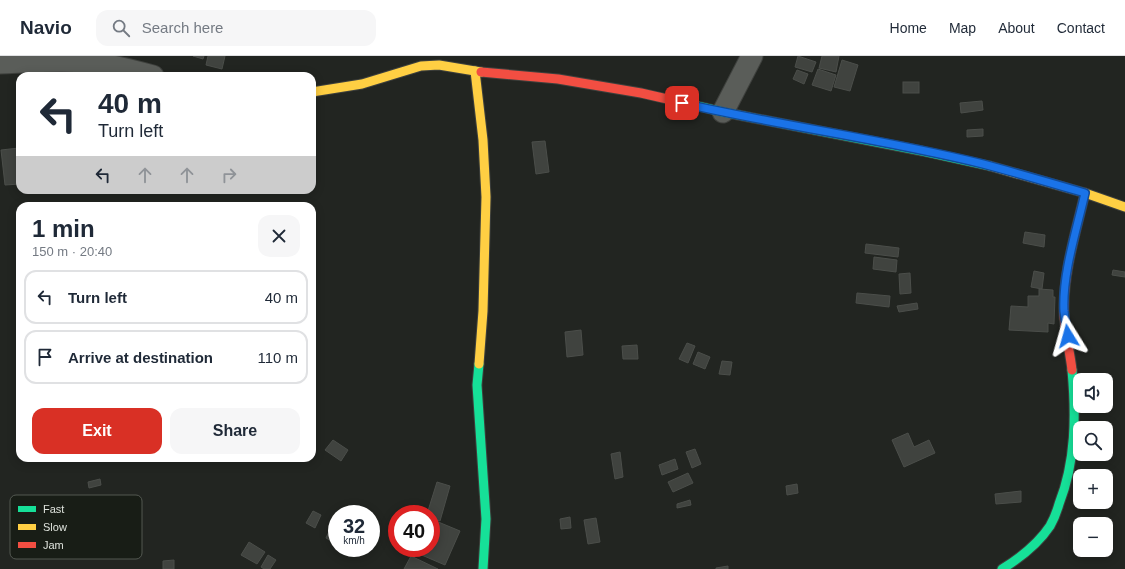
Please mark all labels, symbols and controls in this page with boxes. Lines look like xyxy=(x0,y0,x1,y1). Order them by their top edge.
search box xyxy=(96,10,376,46)
text: Navio xyxy=(20,17,72,38)
icon: search xyxy=(110,17,132,39)
text: Search here xyxy=(142,19,223,36)
text: Home xyxy=(890,20,927,36)
text: Map xyxy=(949,20,976,36)
text: About xyxy=(998,20,1035,36)
text: Contact xyxy=(1057,20,1105,36)
pin xyxy=(665,86,699,120)
icon: left xyxy=(32,88,84,140)
text: 40 m xyxy=(98,88,162,119)
icon: arrive xyxy=(671,92,693,114)
text: Turn left xyxy=(98,121,163,141)
icon: left xyxy=(92,164,114,186)
icon: ahead xyxy=(134,164,156,186)
icon: ahead xyxy=(176,164,198,186)
icon: right xyxy=(218,164,240,186)
text: 1 min xyxy=(32,215,95,242)
button: close xyxy=(258,215,300,257)
text: 150 m · 20:40 xyxy=(32,244,112,259)
icon: left xyxy=(34,286,56,308)
text: Turn left xyxy=(68,289,127,306)
text: 40 m xyxy=(265,289,298,306)
position arrow xyxy=(1047,315,1089,357)
icon: arrive xyxy=(34,346,56,368)
text: Arrive at destination xyxy=(68,349,213,366)
text: 110 m xyxy=(257,349,298,366)
map controls xyxy=(1073,373,1113,557)
button: sound xyxy=(1073,373,1113,413)
button: Exit xyxy=(32,408,162,454)
button: Share xyxy=(170,408,300,454)
button: search xyxy=(1073,421,1113,461)
button: + xyxy=(1073,469,1113,509)
legend xyxy=(10,495,142,559)
text: Fast xyxy=(43,503,64,515)
speed limit sign: 40 xyxy=(388,505,440,557)
text: 32 xyxy=(343,515,365,537)
button: − xyxy=(1073,517,1113,557)
text: Slow xyxy=(43,521,67,533)
text: km/h xyxy=(343,535,365,546)
text: Jam xyxy=(43,539,64,551)

